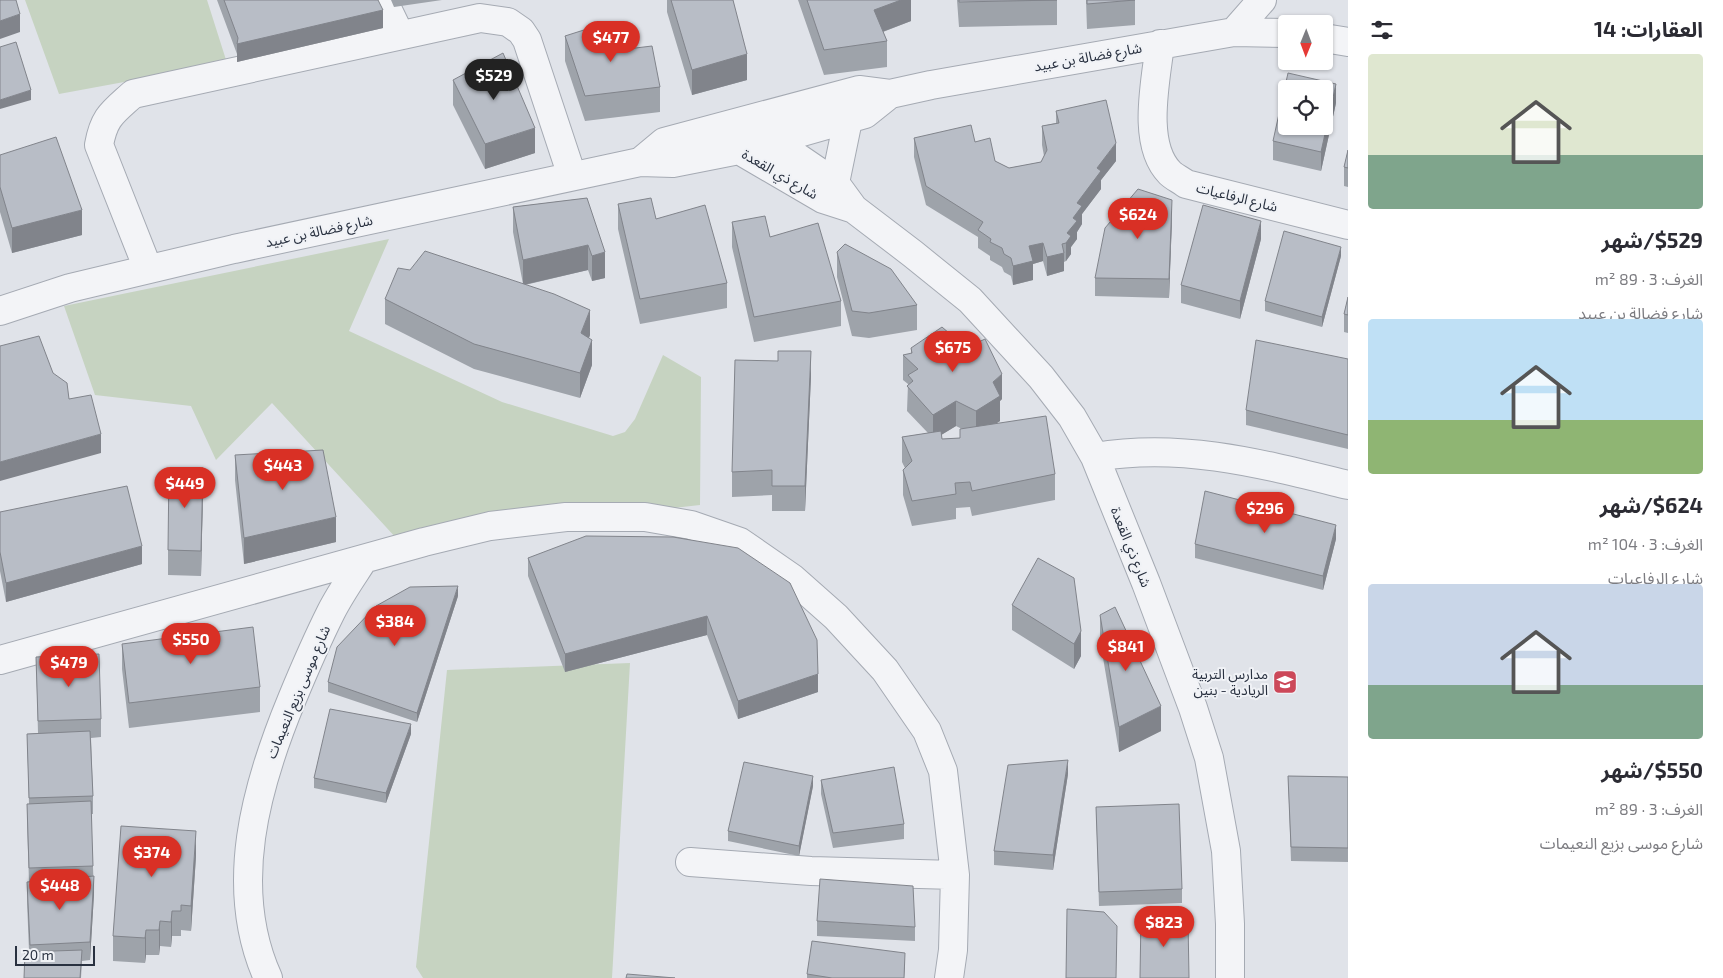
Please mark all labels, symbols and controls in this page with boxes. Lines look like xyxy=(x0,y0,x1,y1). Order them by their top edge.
north arrow xyxy=(1278,15,1332,70)
map controls xyxy=(1278,15,1333,135)
icon: filters xyxy=(1368,16,1396,44)
text: العقارات: 14 xyxy=(1594,16,1703,41)
pin: $477 xyxy=(581,20,641,63)
text: $477 xyxy=(593,27,629,46)
street label: شارع فضالة بن عبيد xyxy=(1033,39,1144,77)
pin: $529 xyxy=(464,58,524,101)
text: $529 xyxy=(476,65,512,84)
button: locate xyxy=(1278,80,1333,135)
icon: home xyxy=(1491,87,1581,177)
street label: شارع ذي القعدة xyxy=(737,145,821,205)
street label: شارع الرفاعيات xyxy=(1194,178,1280,218)
pin: $624 xyxy=(1108,198,1168,240)
text: $624 xyxy=(1119,204,1157,223)
street label: شارع فضالة بن عبيد xyxy=(264,211,375,253)
text: $529/شهر xyxy=(1602,227,1703,252)
text: الغرف: 3 · 89 m² xyxy=(1595,269,1703,288)
text: شارع فضالة بن عبيد xyxy=(1578,303,1703,322)
pin: $675 xyxy=(923,330,983,373)
text: $675 xyxy=(935,337,971,356)
icon: home xyxy=(1491,352,1581,442)
pin: $443 xyxy=(253,448,313,491)
text: $443 xyxy=(264,455,302,474)
pin: $449 xyxy=(155,466,215,509)
text: $449 xyxy=(165,473,205,492)
pin: $296 xyxy=(1235,492,1295,534)
text: $624/شهر xyxy=(1600,492,1703,517)
text: $296 xyxy=(1246,498,1284,517)
street label: شارع ذي القعدة xyxy=(1105,504,1155,591)
text: الغرف: 3 · 104 m² xyxy=(1588,534,1703,553)
text: شارع الرفاعيات xyxy=(1608,568,1703,587)
pin: $384 xyxy=(365,604,425,647)
text: $384 xyxy=(376,611,414,630)
icon: home xyxy=(1491,617,1581,707)
pin: $550 xyxy=(161,622,221,665)
street label: شارع موسى بزيع النعيمات xyxy=(262,623,336,762)
text: $550 xyxy=(172,629,210,648)
pin: $841 xyxy=(1096,630,1156,672)
text: $841 xyxy=(1108,636,1144,655)
pin: $479 xyxy=(39,646,99,688)
text: $479 xyxy=(50,652,88,671)
place label: مدارس التربية الريادية - بنين xyxy=(1192,665,1268,699)
school or university icon: مدارس التربية الريادية - بنين xyxy=(1272,669,1298,695)
text: $550/شهر xyxy=(1601,757,1703,782)
text: الغرف: 3 · 89 m² xyxy=(1595,799,1703,818)
text: شارع موسى بزيع النعيمات xyxy=(1540,833,1703,852)
pin: $374 xyxy=(122,836,182,878)
text: $374 xyxy=(134,842,171,861)
pin: $448 xyxy=(30,868,90,911)
text: $448 xyxy=(40,875,80,894)
pin: $823 xyxy=(1134,906,1194,948)
text: $823 xyxy=(1145,912,1183,931)
scale bar xyxy=(15,943,95,966)
text: 20 m xyxy=(22,946,54,963)

